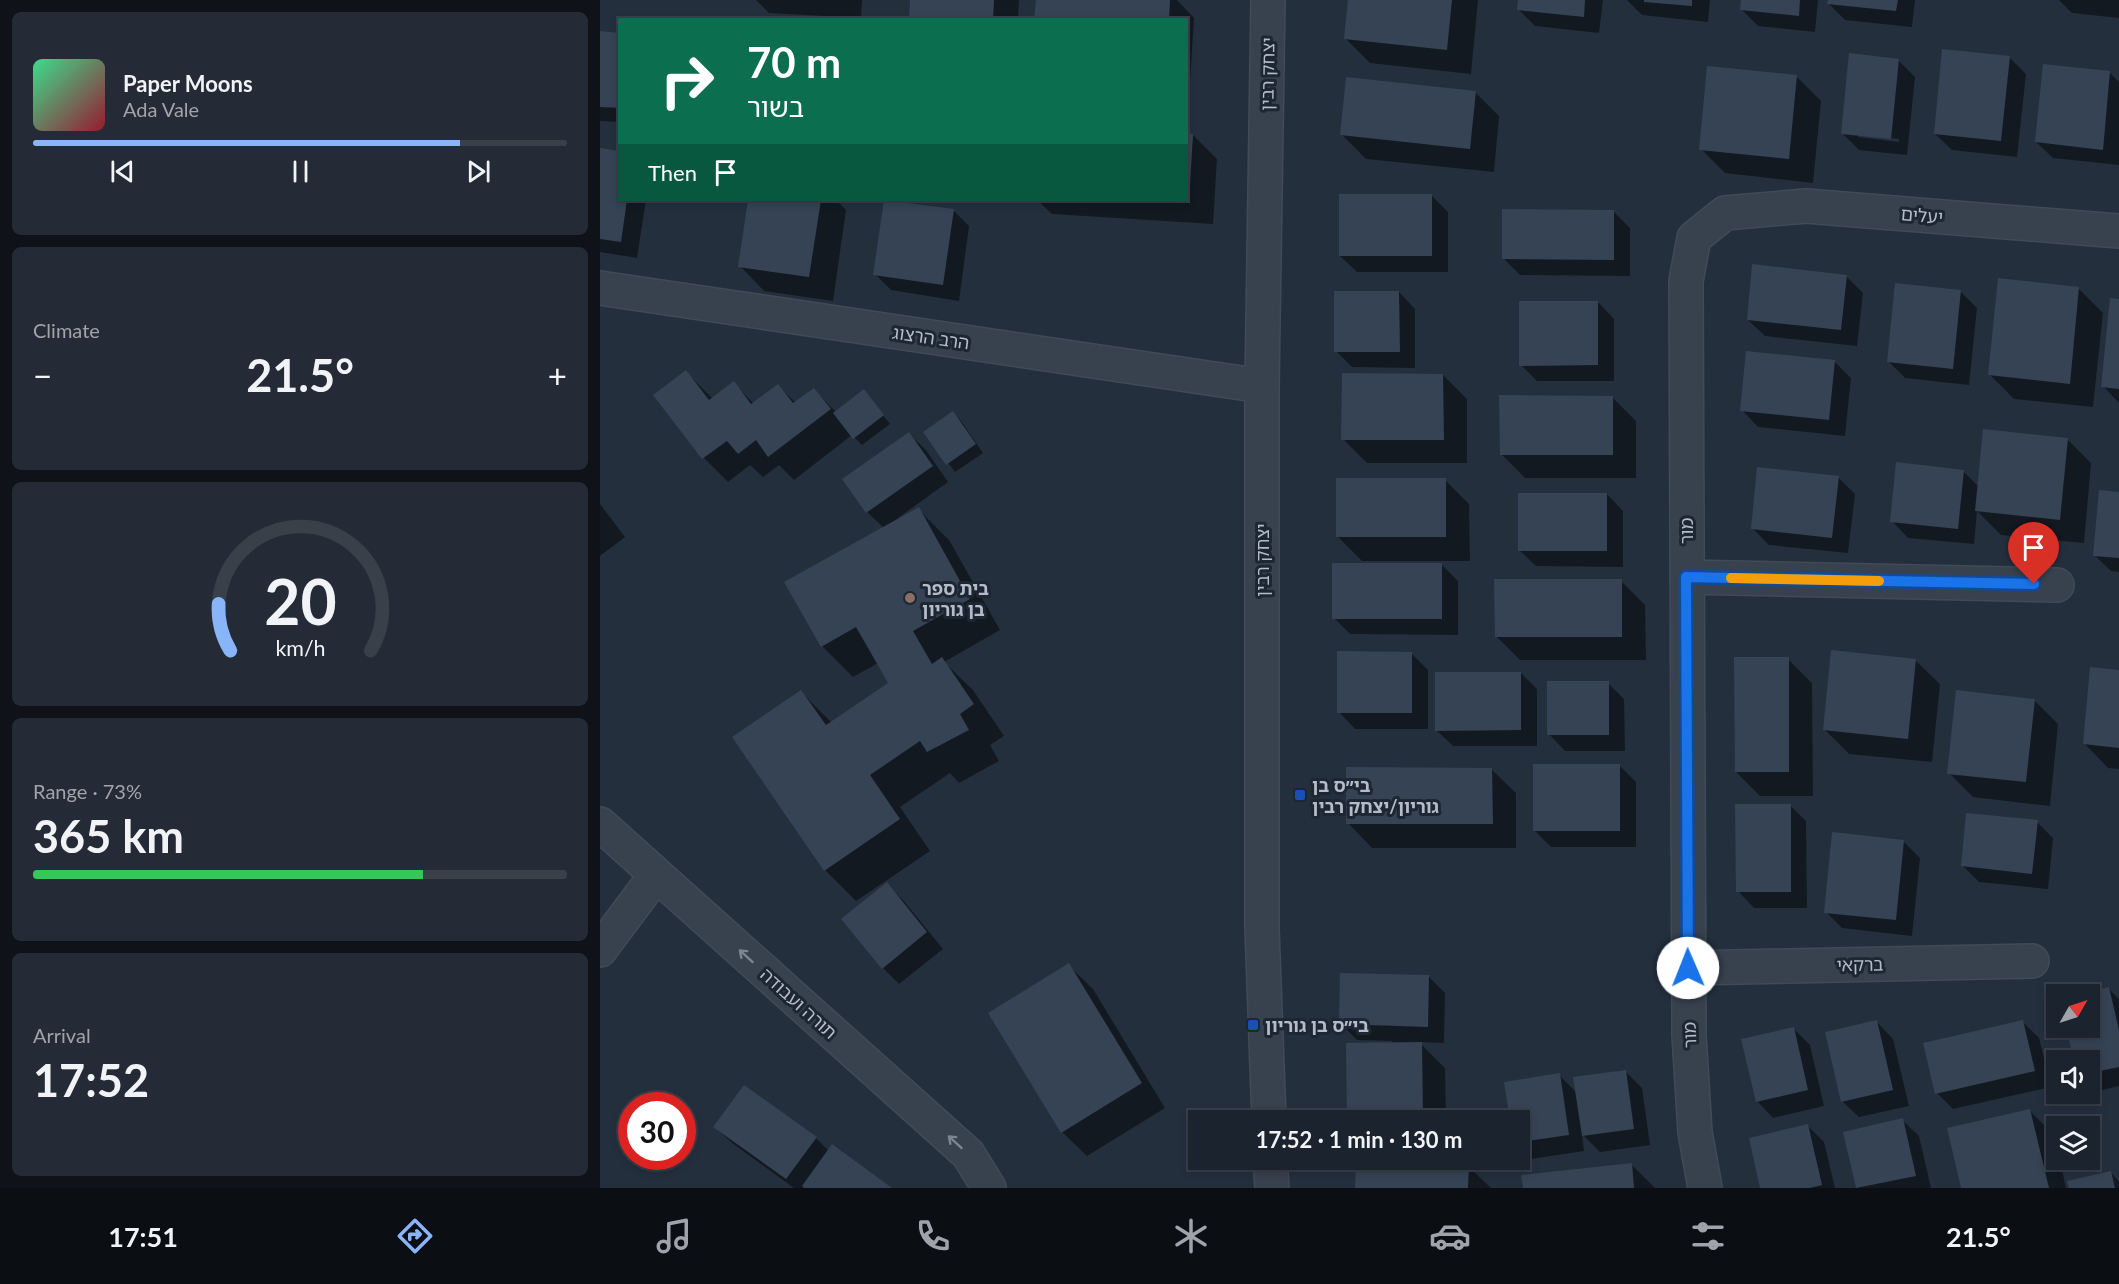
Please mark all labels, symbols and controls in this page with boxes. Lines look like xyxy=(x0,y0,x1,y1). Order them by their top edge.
text: 70 m xyxy=(747,37,841,87)
street label: יצחק רבין xyxy=(1255,37,1279,111)
icon: right xyxy=(648,42,726,120)
text: Paper Moons xyxy=(123,70,253,97)
text: בשור xyxy=(747,90,804,123)
text: Ada Vale xyxy=(123,97,199,121)
icon: previous xyxy=(106,155,139,188)
icon: pause xyxy=(284,155,317,188)
icon: next xyxy=(462,155,495,188)
icon: arrive xyxy=(709,156,742,189)
text: Then xyxy=(648,159,697,186)
street label: יעלים xyxy=(1900,202,1944,228)
text: Climate xyxy=(33,318,100,342)
street label: הרב הרצוג xyxy=(891,321,971,353)
text: 21.5° xyxy=(246,348,354,402)
text: − xyxy=(33,355,52,395)
text: + xyxy=(548,355,567,395)
street label: מור xyxy=(1675,518,1697,544)
pin xyxy=(2008,522,2059,584)
street label: יצחק רבין xyxy=(1251,523,1273,597)
icon: arrive xyxy=(2017,531,2050,564)
text: 20 xyxy=(264,563,336,638)
place label: בית ספר בן גוריון xyxy=(922,577,989,620)
marker: בית ספר בן גוריון xyxy=(903,591,917,605)
text: km/h xyxy=(275,635,325,661)
place label: בי״ס בן גוריון/יצחק רבין xyxy=(1312,774,1439,817)
text: Range · 73% xyxy=(33,779,142,803)
marker: בי״ס בן גוריון/יצחק רבין xyxy=(1293,788,1307,802)
text: 365 km xyxy=(33,809,184,863)
position arrow xyxy=(1656,936,1720,1000)
one-way arrow xyxy=(739,949,754,963)
street label: ברקאי xyxy=(1836,953,1884,975)
street label: תורה ועבודה xyxy=(756,963,842,1043)
north arrow xyxy=(2046,984,2100,1038)
map controls xyxy=(2046,984,2100,1170)
place label: בי״ס בן גוריון xyxy=(1265,1014,1369,1036)
marker: בי״ס בן גוריון xyxy=(1246,1018,1260,1032)
street label: מור xyxy=(1678,1021,1700,1049)
text: Arrival xyxy=(33,1023,91,1047)
button: sound xyxy=(2046,1050,2100,1104)
text: 17:52 xyxy=(33,1053,149,1107)
speed limit sign: 30 xyxy=(618,1092,696,1170)
button: layers xyxy=(2046,1116,2100,1170)
text: 17:52 · 1 min · 130 m xyxy=(1256,1126,1462,1153)
one-way arrow xyxy=(947,1135,962,1149)
icon: directions xyxy=(394,1215,436,1257)
icon: music xyxy=(653,1215,695,1257)
icon: phone xyxy=(912,1215,954,1257)
icon: climate xyxy=(1170,1215,1212,1257)
icon: car xyxy=(1429,1215,1471,1257)
icon: filters xyxy=(1687,1215,1729,1257)
text: 17:51 xyxy=(108,1220,178,1253)
text: 21.5° xyxy=(1946,1220,2011,1253)

